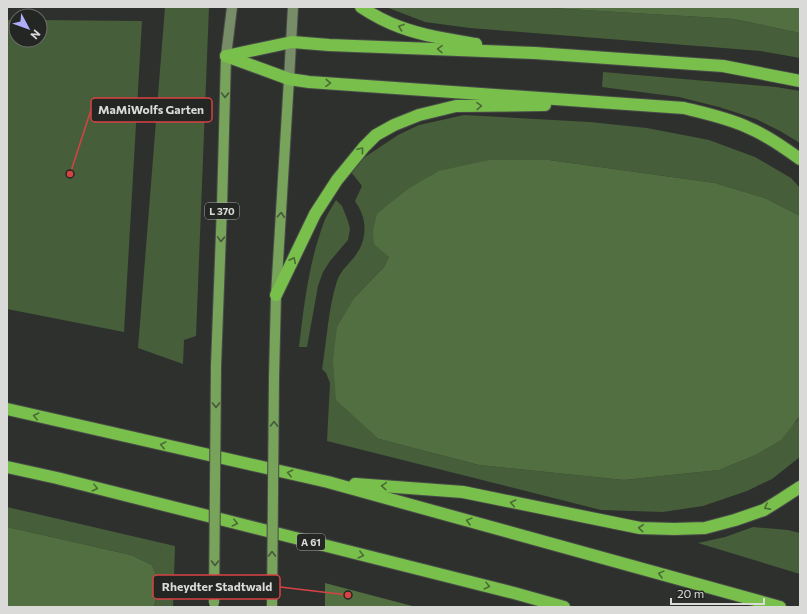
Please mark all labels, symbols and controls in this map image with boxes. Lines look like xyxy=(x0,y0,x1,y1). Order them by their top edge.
north arrow xyxy=(8,8,48,48)
one-way arrow xyxy=(397,23,404,32)
text: N xyxy=(28,28,44,42)
one-way arrow xyxy=(437,45,443,53)
one-way arrow xyxy=(325,78,331,87)
one-way arrow xyxy=(221,92,229,98)
callout: MaMiWolfs Garten xyxy=(91,98,212,122)
one-way arrow xyxy=(476,101,482,110)
text: MaMiWolfs Garten xyxy=(98,102,204,116)
one-way arrow xyxy=(356,148,363,155)
road number: L 370 xyxy=(205,203,239,219)
one-way arrow xyxy=(276,212,285,218)
one-way arrow xyxy=(216,236,225,242)
one-way arrow xyxy=(288,257,296,265)
one-way arrow xyxy=(212,402,220,408)
one-way arrow xyxy=(33,413,40,421)
one-way arrow xyxy=(269,421,278,427)
one-way arrow xyxy=(160,441,166,449)
one-way arrow xyxy=(287,470,293,478)
one-way arrow xyxy=(381,482,387,491)
one-way arrow xyxy=(92,483,98,491)
one-way arrow xyxy=(510,499,516,507)
one-way arrow xyxy=(764,503,771,510)
one-way arrow xyxy=(465,517,472,526)
one-way arrow xyxy=(231,518,238,526)
one-way arrow xyxy=(638,523,644,532)
road number: A 61 xyxy=(297,534,325,550)
one-way arrow xyxy=(358,550,364,558)
one-way arrow xyxy=(268,551,276,557)
one-way arrow xyxy=(211,560,219,566)
one-way arrow xyxy=(658,570,665,579)
callout: Rheydter Stadtwald xyxy=(153,575,280,599)
text: Rheydter Stadtwald xyxy=(162,579,272,593)
scale bar xyxy=(671,580,764,606)
one-way arrow xyxy=(484,582,490,590)
text: 20 m xyxy=(677,586,704,600)

